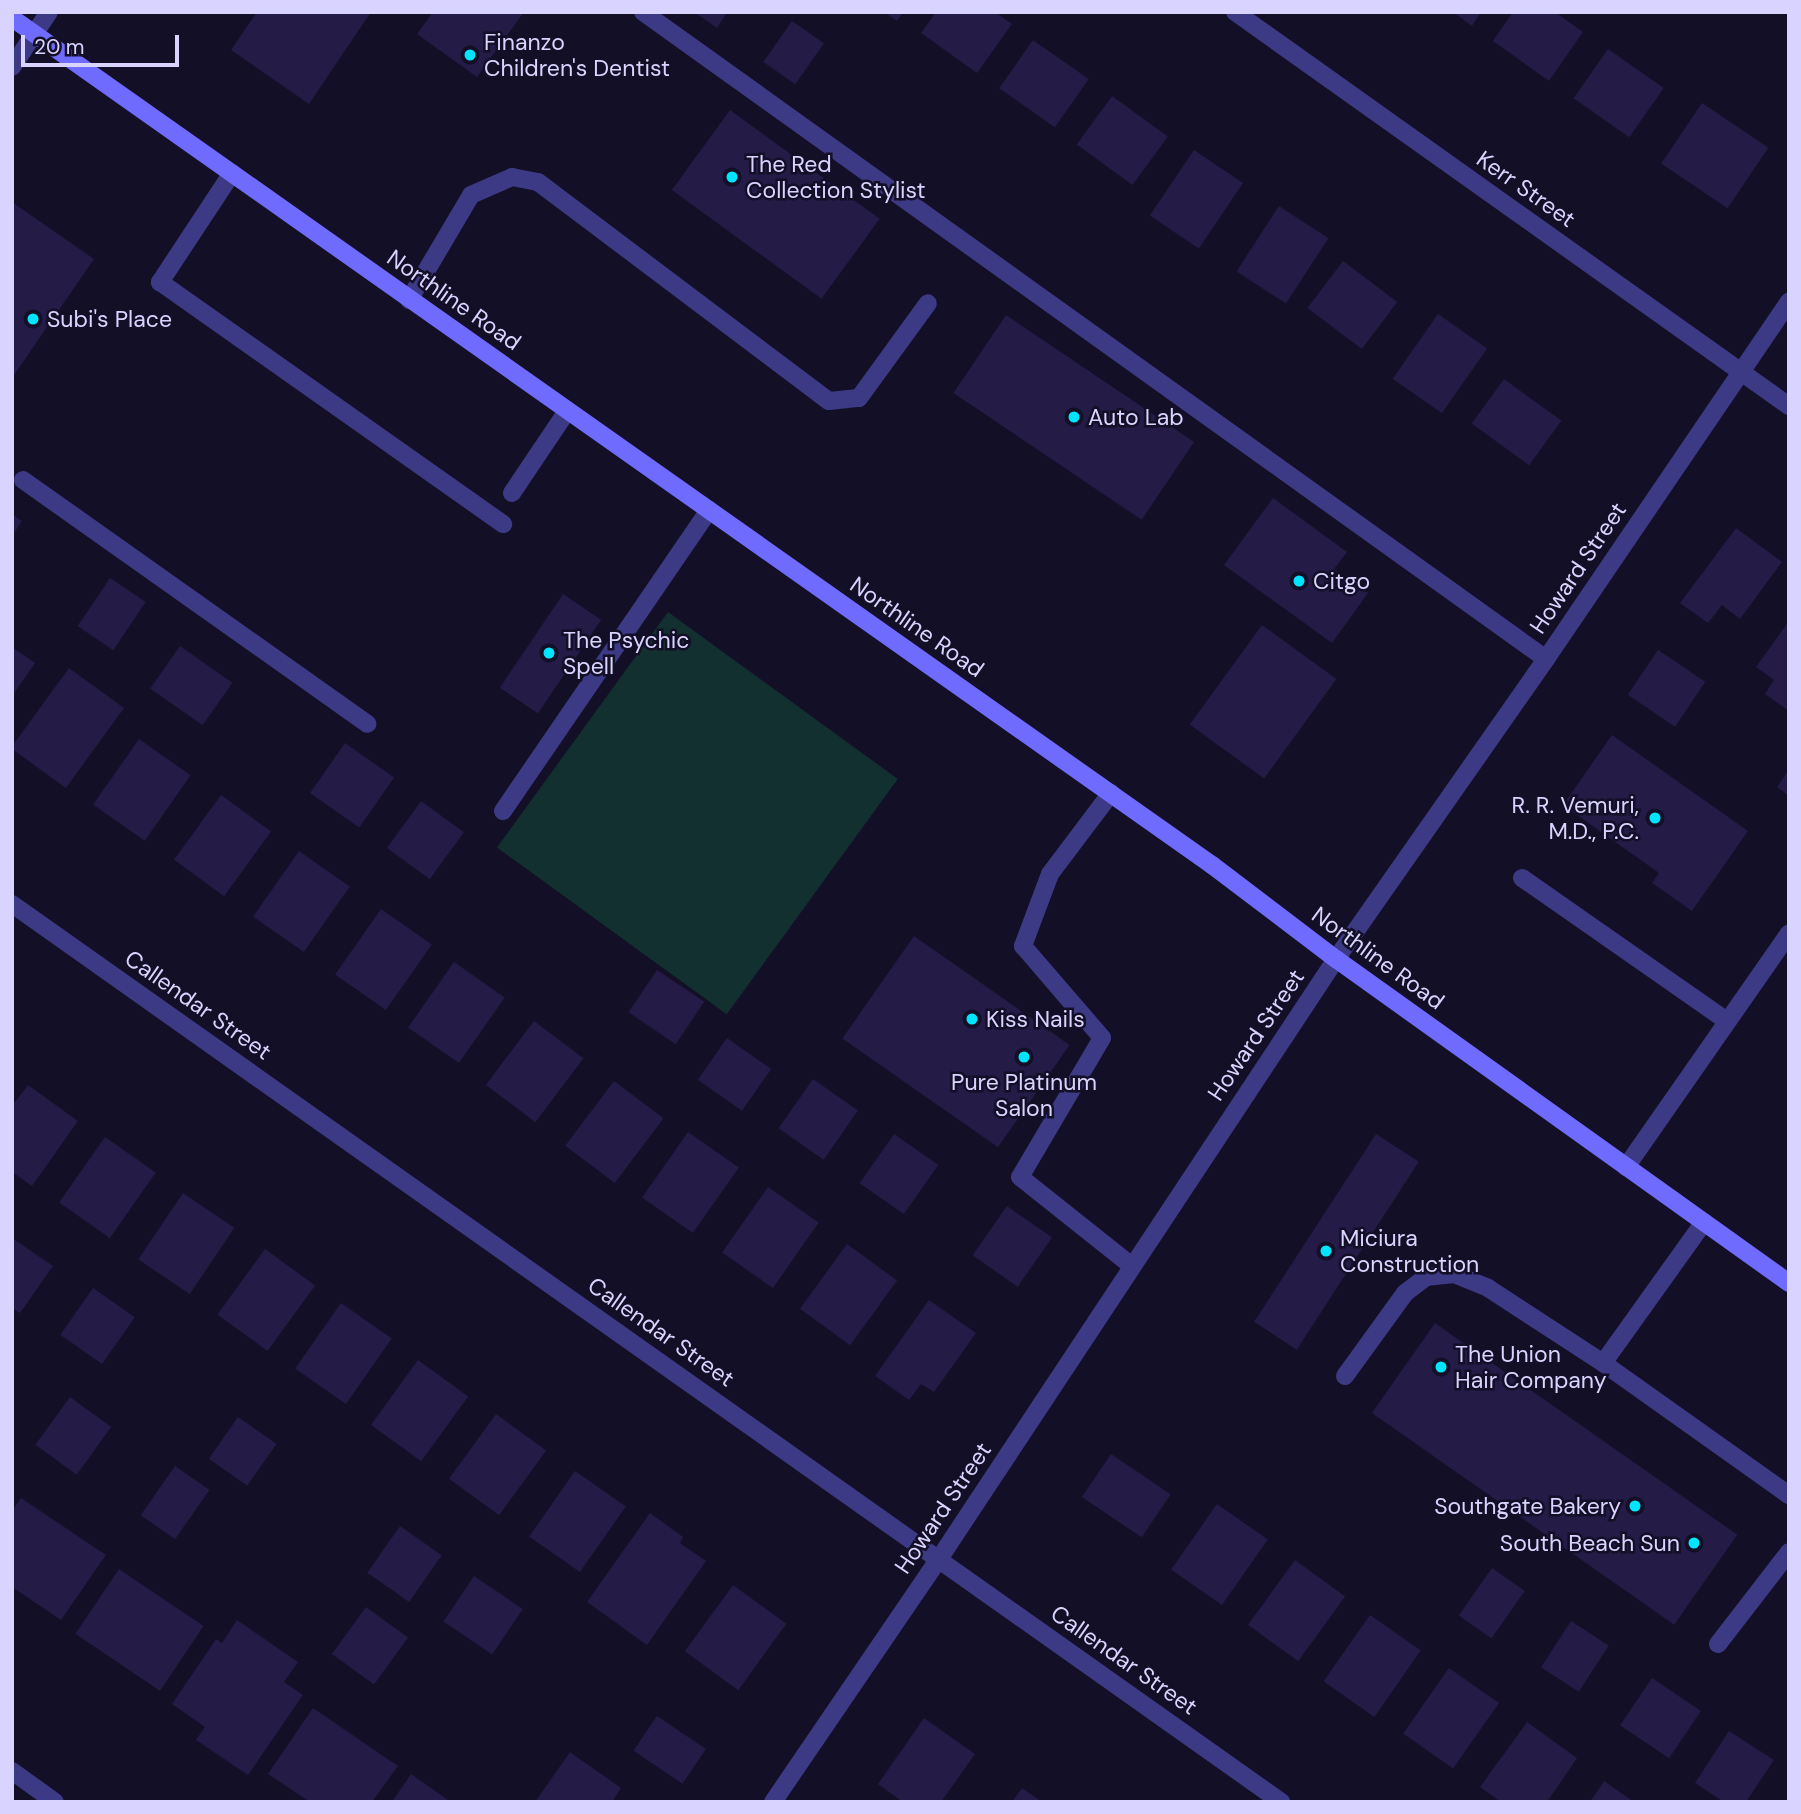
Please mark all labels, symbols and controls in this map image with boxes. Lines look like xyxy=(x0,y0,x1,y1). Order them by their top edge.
scale bar xyxy=(24,21,182,65)
place label: Finanzo Children's Dentist xyxy=(484,28,670,82)
text: 20 m xyxy=(34,33,85,61)
marker: Finanzo Children's Dentist xyxy=(462,47,478,63)
street label: Kerr Street xyxy=(1471,145,1581,233)
place label: The Red Collection Stylist xyxy=(746,150,926,204)
marker: The Red Collection Stylist xyxy=(724,169,740,185)
street label: Northline Road xyxy=(382,244,526,356)
place label: Subi's Place xyxy=(47,305,172,333)
marker: Subi's Place xyxy=(25,311,41,327)
place label: Auto Lab xyxy=(1088,403,1184,431)
marker: Auto Lab xyxy=(1066,409,1082,425)
street label: Howard Street xyxy=(1524,497,1632,639)
place label: Citgo xyxy=(1313,567,1370,595)
street label: Northline Road xyxy=(845,571,989,683)
marker: Citgo xyxy=(1291,573,1307,589)
place label: The Psychic Spell xyxy=(563,626,689,680)
marker: The Psychic Spell xyxy=(541,645,557,661)
place label: R. R. Vemuri, M.D., P.C. xyxy=(1511,791,1639,845)
marker: R. R. Vemuri, M.D., P.C. xyxy=(1645,808,1665,828)
street label: Northline Road xyxy=(1306,901,1450,1015)
street label: Callendar Street xyxy=(120,944,276,1066)
street label: Howard Street xyxy=(1202,964,1310,1106)
place label: Kiss Nails xyxy=(986,1005,1085,1033)
marker: Kiss Nails xyxy=(964,1011,980,1027)
marker: Pure Platinum Salon xyxy=(1016,1049,1032,1065)
place label: Pure Platinum Salon xyxy=(951,1068,1097,1122)
place label: Miciura Construction xyxy=(1340,1224,1479,1278)
marker: Miciura Construction xyxy=(1318,1243,1334,1259)
street label: Callendar Street xyxy=(583,1271,739,1393)
place label: The Union Hair Company xyxy=(1455,1340,1607,1394)
marker: The Union Hair Company xyxy=(1433,1359,1449,1375)
street label: Howard Street xyxy=(889,1437,997,1579)
place label: Southgate Bakery xyxy=(1434,1492,1621,1520)
marker: Southgate Bakery xyxy=(1627,1498,1643,1514)
place label: South Beach Sun xyxy=(1500,1529,1680,1557)
marker: South Beach Sun xyxy=(1686,1535,1702,1551)
street label: Callendar Street xyxy=(1046,1599,1202,1721)

